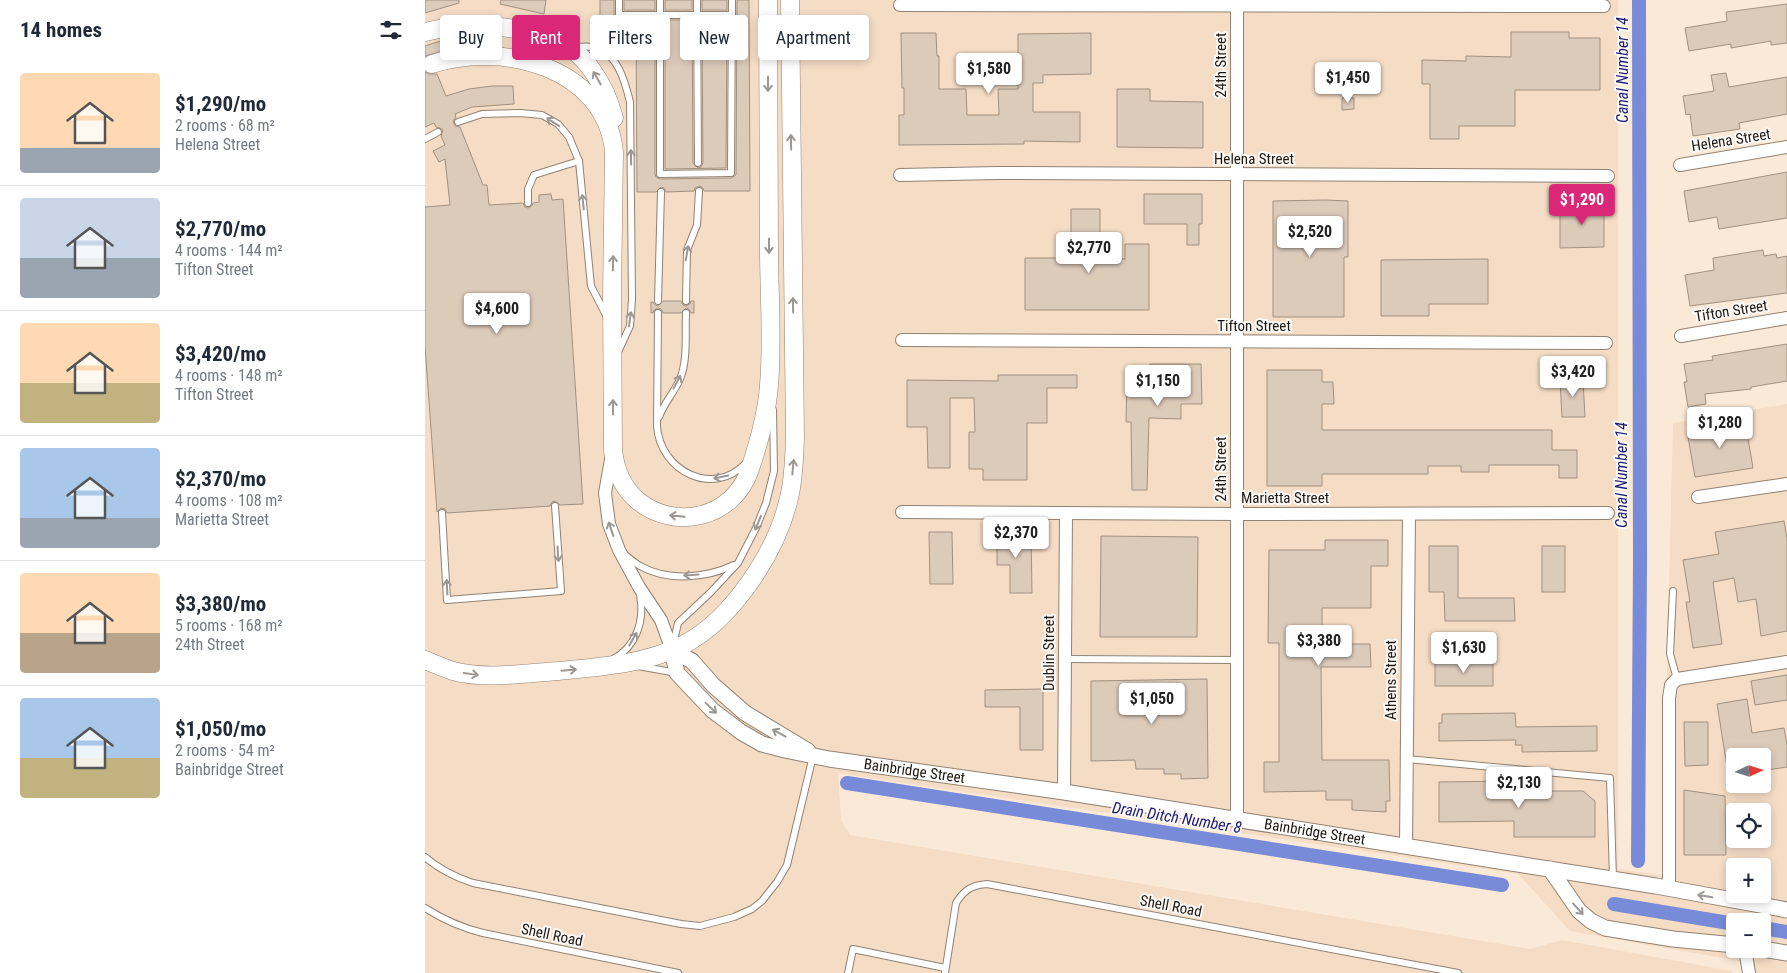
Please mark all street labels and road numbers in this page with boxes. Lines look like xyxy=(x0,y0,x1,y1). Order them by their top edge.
street label: 24th Street xyxy=(1212,32,1230,98)
street label: Helena Street xyxy=(1690,125,1772,155)
street label: Helena Street xyxy=(1214,150,1294,168)
street label: Tifton Street xyxy=(1693,296,1769,326)
street label: Tifton Street xyxy=(1217,317,1291,335)
street label: 24th Street xyxy=(1212,436,1230,502)
street label: Marietta Street xyxy=(1241,489,1329,507)
street label: Dublin Street xyxy=(1040,615,1058,691)
street label: Athens Street xyxy=(1382,640,1400,720)
street label: Bainbridge Street xyxy=(863,755,966,787)
street label: Bainbridge Street xyxy=(1263,815,1367,849)
street label: Shell Road xyxy=(1139,891,1203,921)
street label: Shell Road xyxy=(520,920,584,950)

